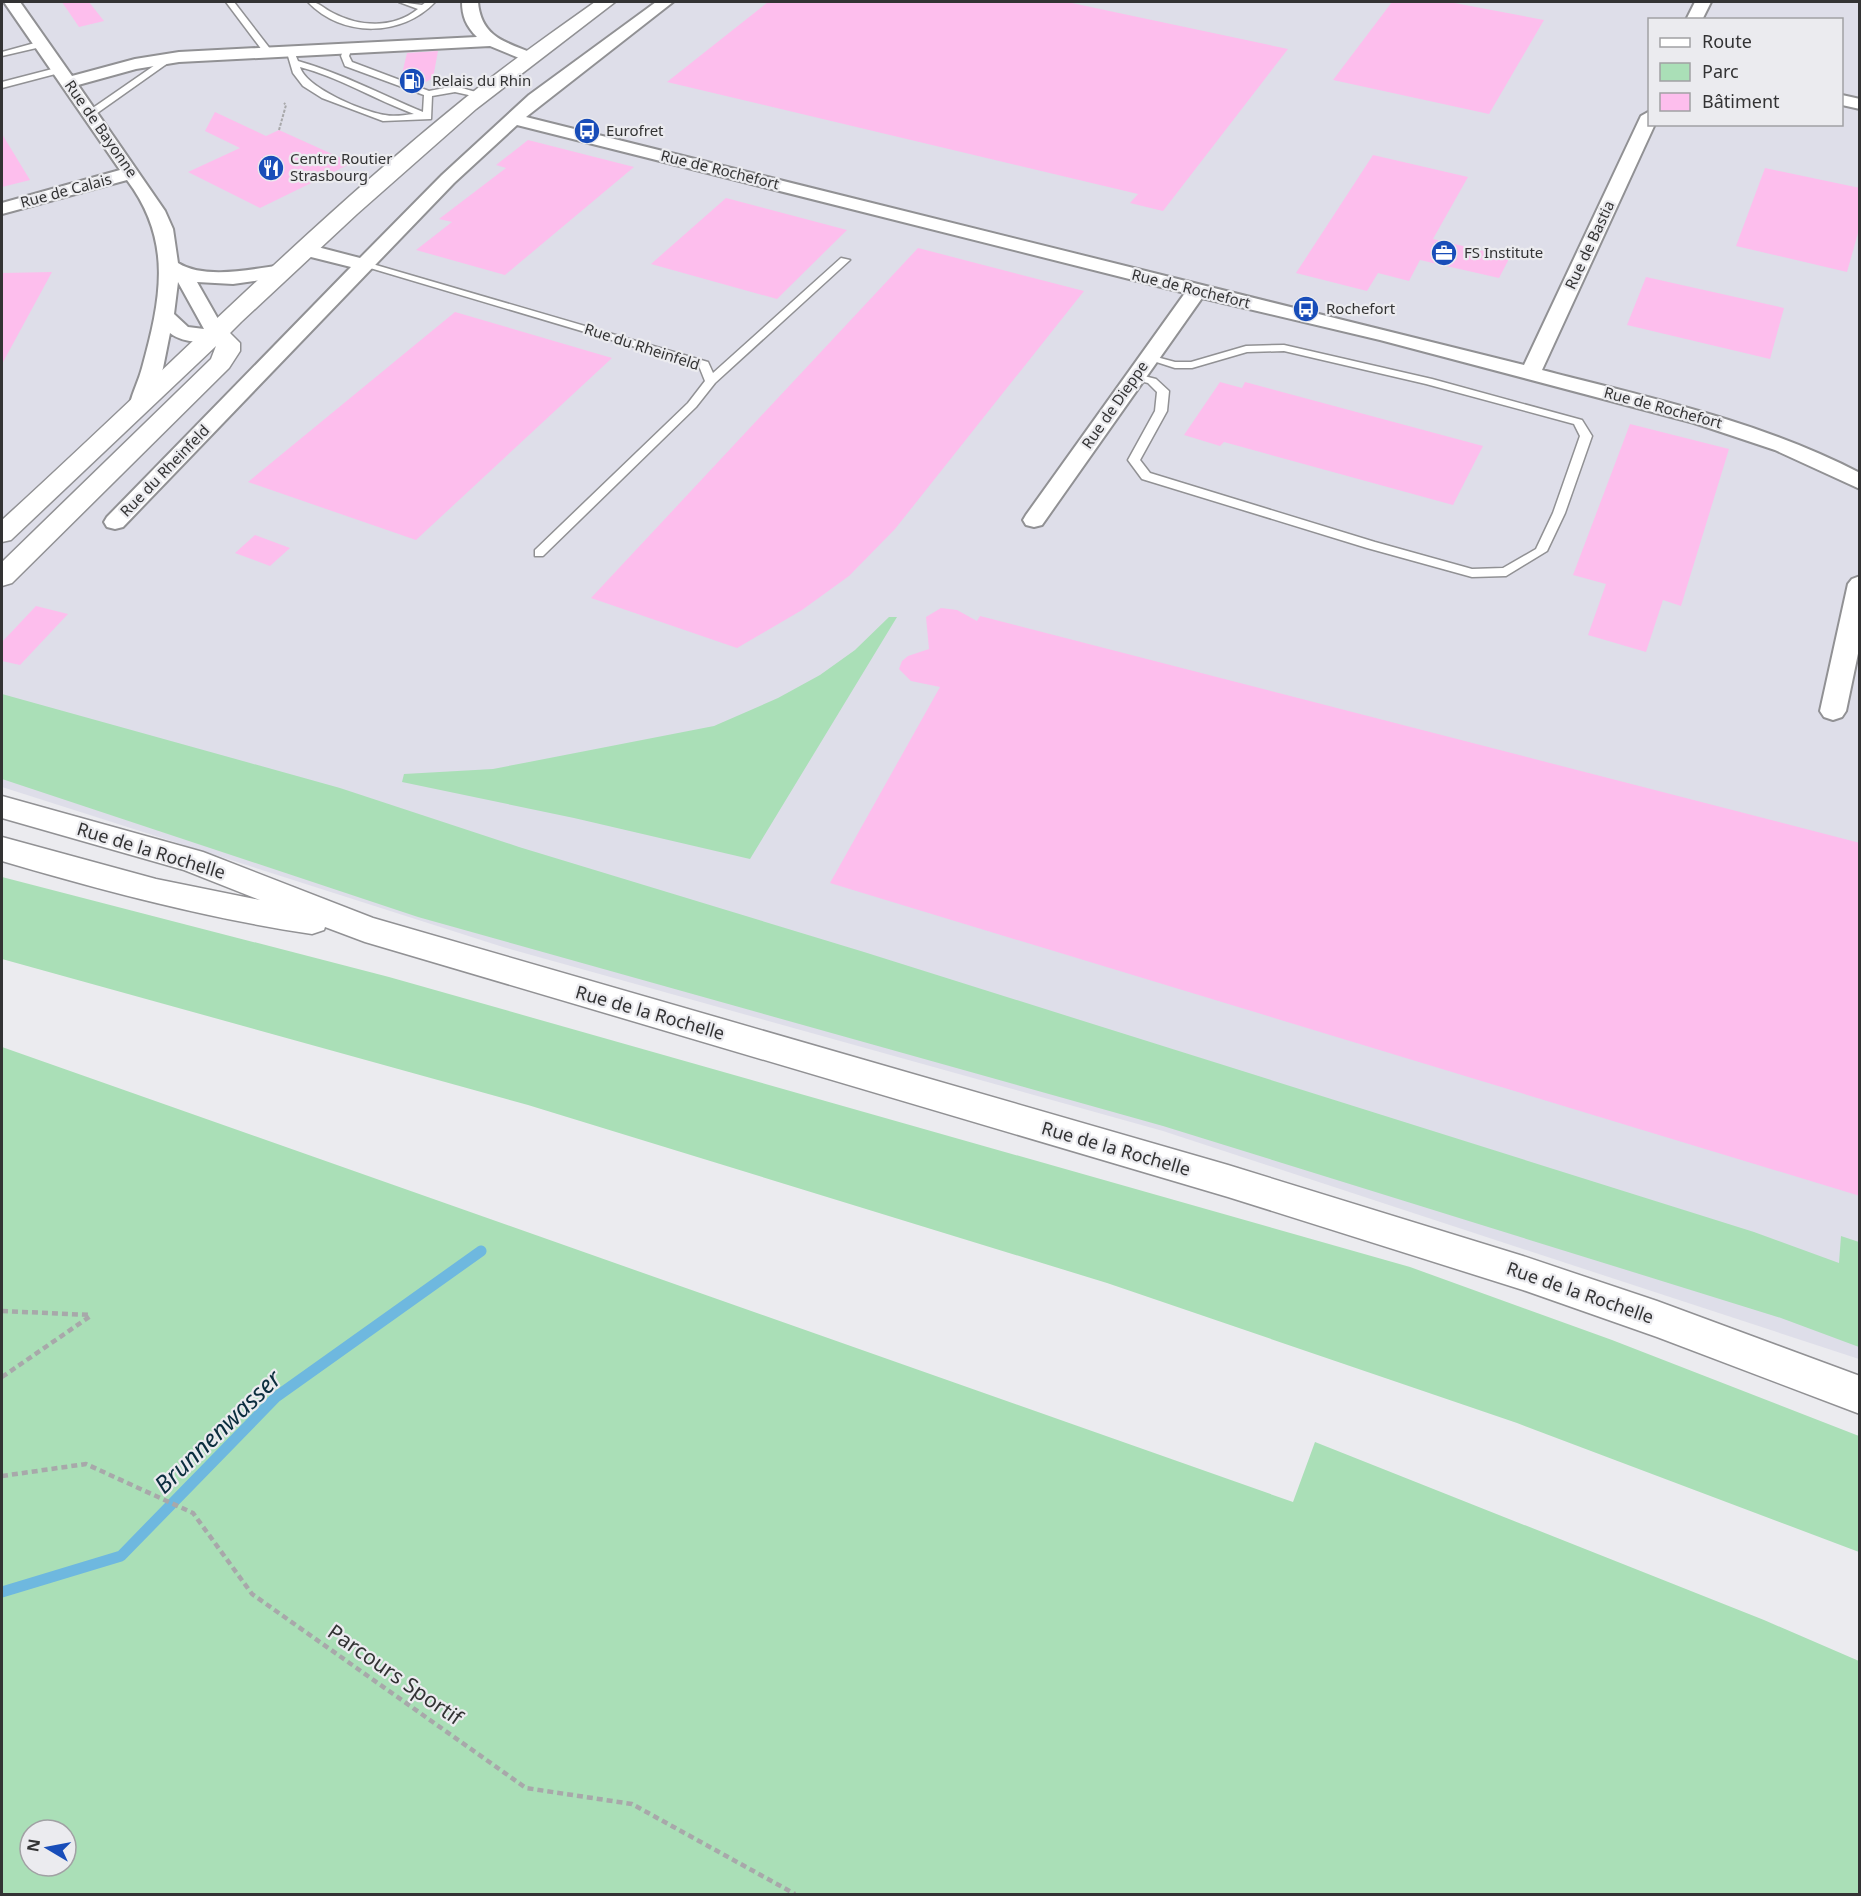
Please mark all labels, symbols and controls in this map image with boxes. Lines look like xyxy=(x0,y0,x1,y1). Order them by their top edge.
legend xyxy=(1648,18,1843,126)
text: Route xyxy=(1702,29,1752,53)
text: Parc xyxy=(1702,59,1739,83)
fuel station icon: Relais du Rhin xyxy=(397,66,427,96)
place label: Relais du Rhin xyxy=(432,70,531,90)
street label: Rue de Bayonne xyxy=(61,76,143,181)
text: Bâtiment xyxy=(1702,89,1780,113)
bus stop icon: Eurofret xyxy=(572,116,602,146)
place label: Eurofret xyxy=(606,120,664,140)
street label: Rue de Rochefort xyxy=(659,145,782,194)
place label: Centre Routier Strasbourg xyxy=(290,148,393,185)
restaurant icon: Centre Routier Strasbourg xyxy=(256,153,286,183)
street label: Rue de Calais xyxy=(18,168,114,212)
street label: Rue de Bastia xyxy=(1560,197,1618,292)
office icon: FS Institute xyxy=(1429,238,1459,268)
place label: FS Institute xyxy=(1464,242,1543,262)
street label: Rue de Rochefort xyxy=(1130,264,1253,313)
bus stop icon: Rochefort xyxy=(1291,294,1321,324)
place label: Rochefort xyxy=(1326,298,1396,318)
street label: Rue du Rheinfeld xyxy=(582,318,703,374)
street label: Rue de Dieppe xyxy=(1077,357,1152,452)
street label: Rue de Rochefort xyxy=(1602,382,1725,433)
street label: Rue du Rheinfeld xyxy=(115,420,213,521)
street label: Rue de la Rochelle xyxy=(74,816,228,884)
street label: Rue de la Rochelle xyxy=(573,979,728,1045)
street label: Rue de la Rochelle xyxy=(1039,1115,1194,1181)
street label: Rue de la Rochelle xyxy=(1504,1256,1657,1328)
water label: Brunnenwasser xyxy=(146,1361,289,1500)
street label: Parcours Sportif xyxy=(323,1617,470,1732)
north arrow xyxy=(18,1818,78,1878)
text: N xyxy=(21,1837,45,1854)

